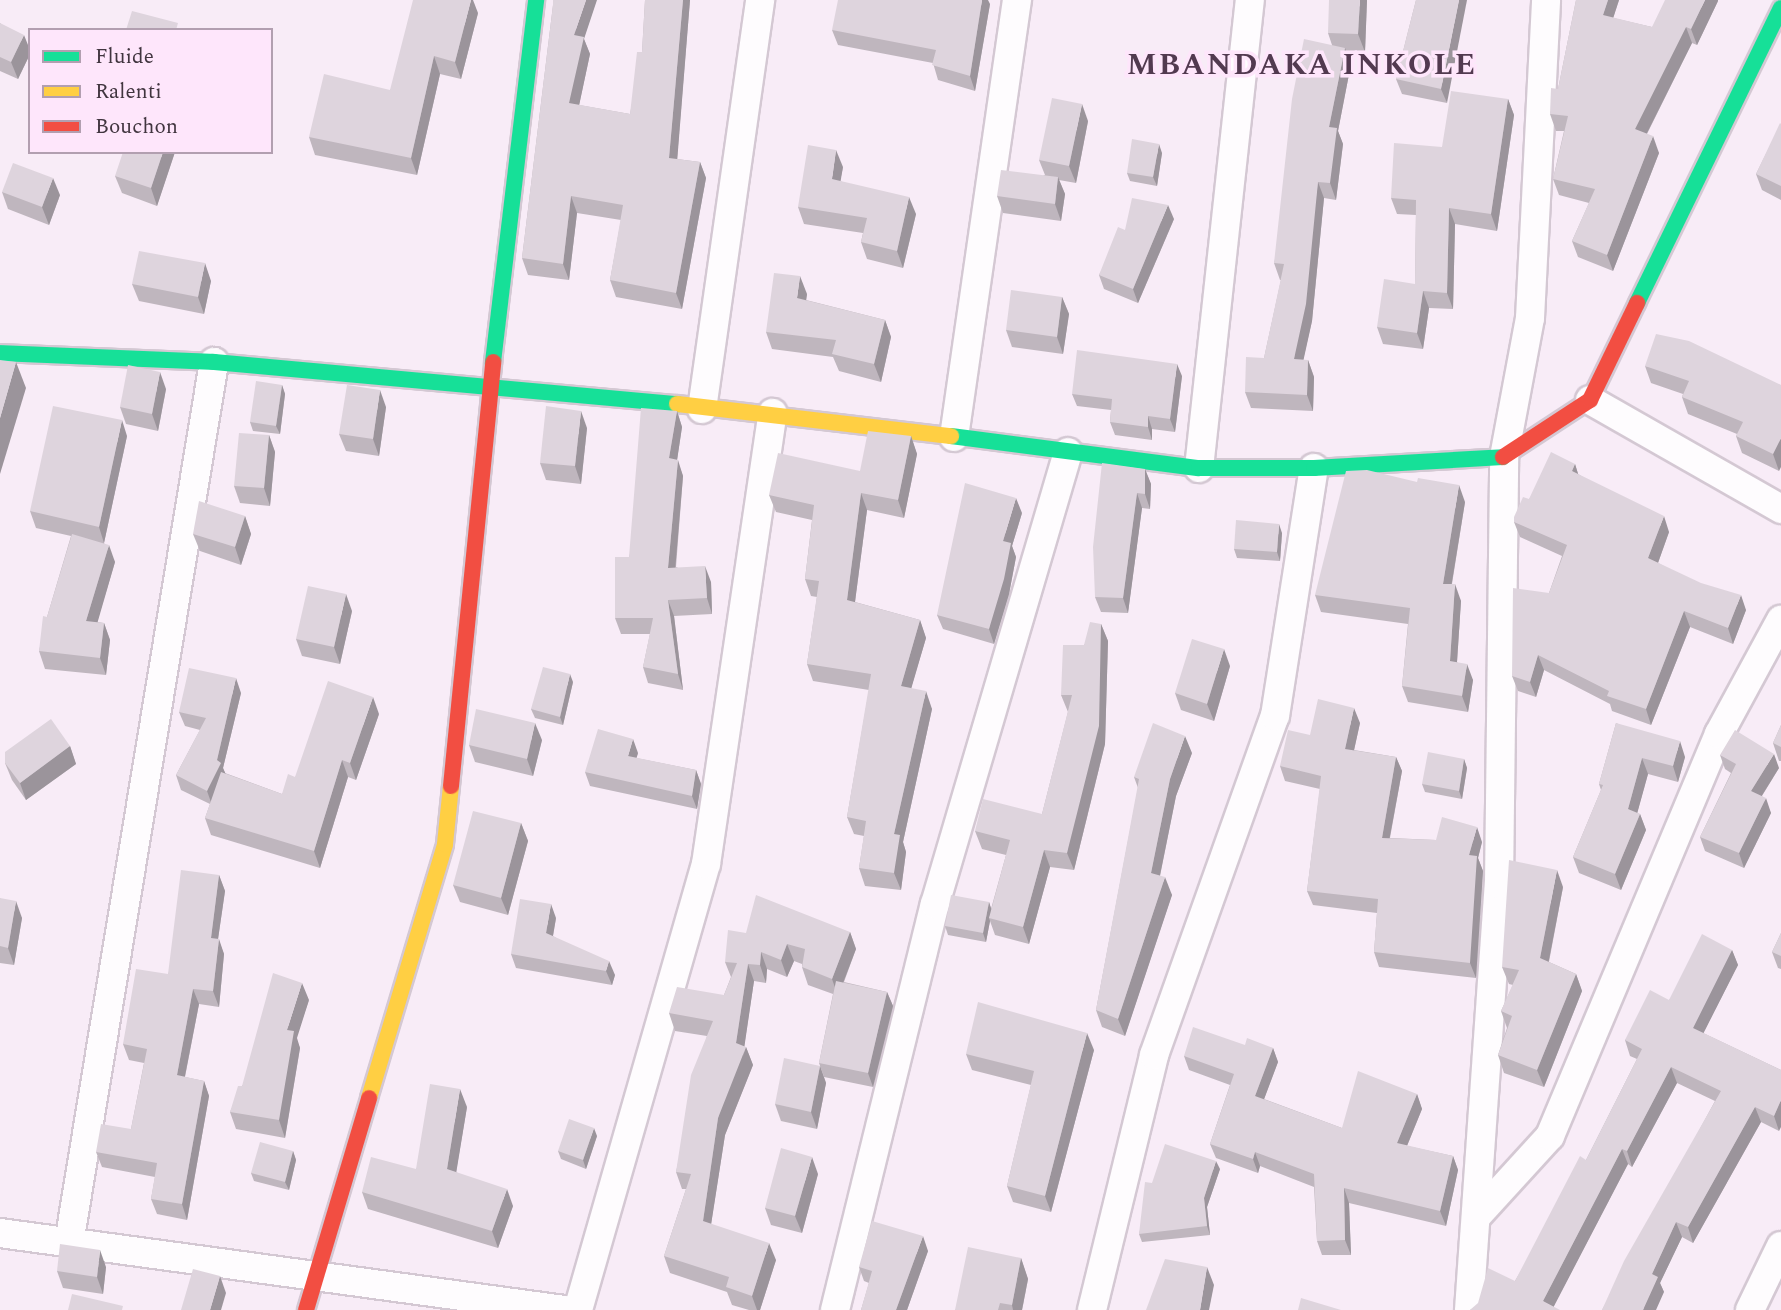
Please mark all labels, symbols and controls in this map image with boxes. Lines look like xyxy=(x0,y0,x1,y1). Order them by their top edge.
legend xyxy=(28,28,273,154)
text: Fluide xyxy=(95,41,154,73)
district label: MBANDAKA INKOLE xyxy=(1129,47,1475,83)
text: Ralenti xyxy=(95,76,162,108)
text: Bouchon xyxy=(95,111,178,143)

